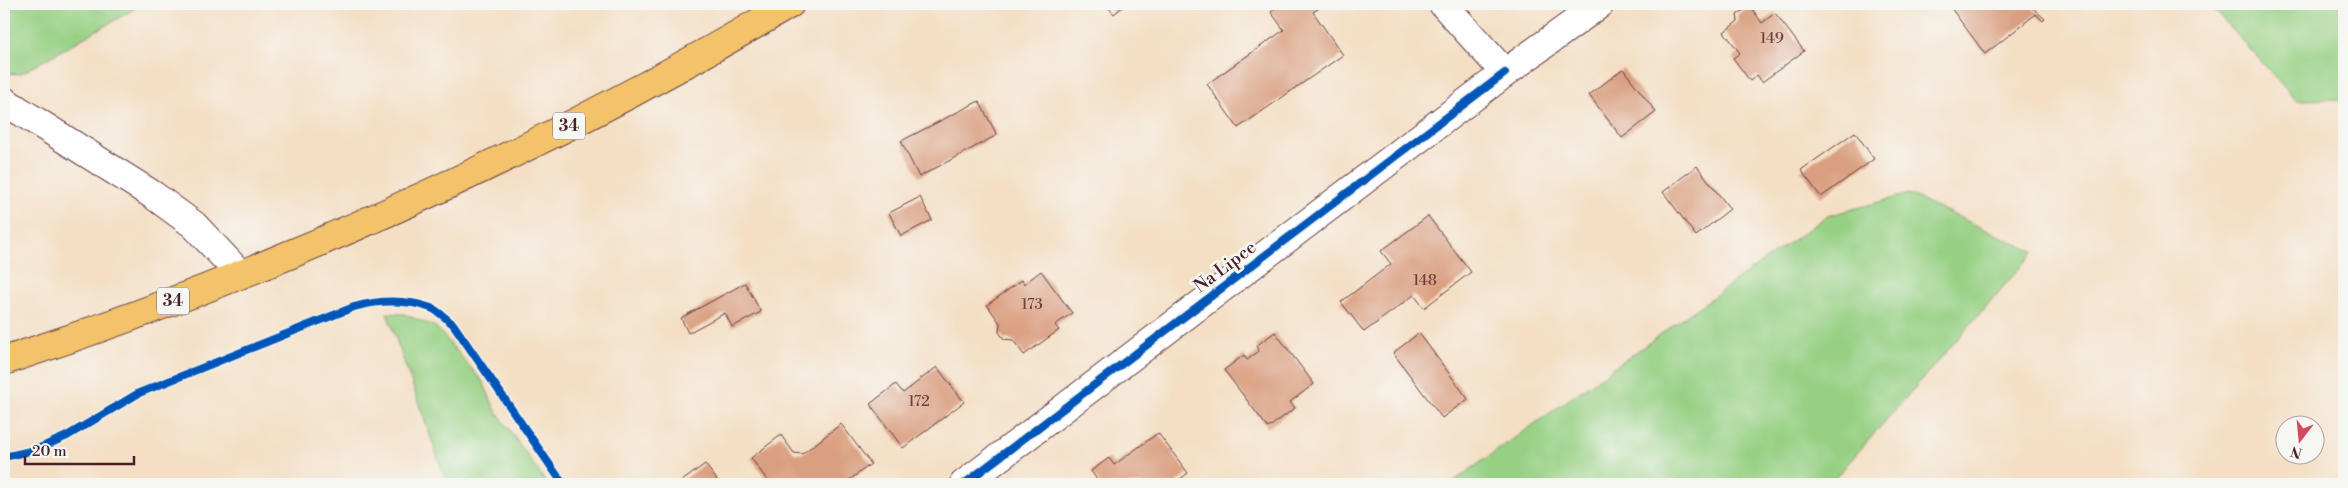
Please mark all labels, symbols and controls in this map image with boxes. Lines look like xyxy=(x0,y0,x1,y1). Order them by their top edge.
house number: 149 xyxy=(1760,29,1784,48)
road number: 34 xyxy=(553,112,585,140)
street label: Na Lipce xyxy=(1189,236,1261,298)
house number: 148 xyxy=(1413,271,1437,290)
road number: 34 xyxy=(157,288,189,314)
house number: 173 xyxy=(1021,295,1043,314)
house number: 172 xyxy=(908,392,930,411)
north arrow xyxy=(2276,416,2326,466)
scale bar xyxy=(25,433,134,465)
text: N xyxy=(2289,441,2304,462)
text: 20 m xyxy=(32,442,67,461)

